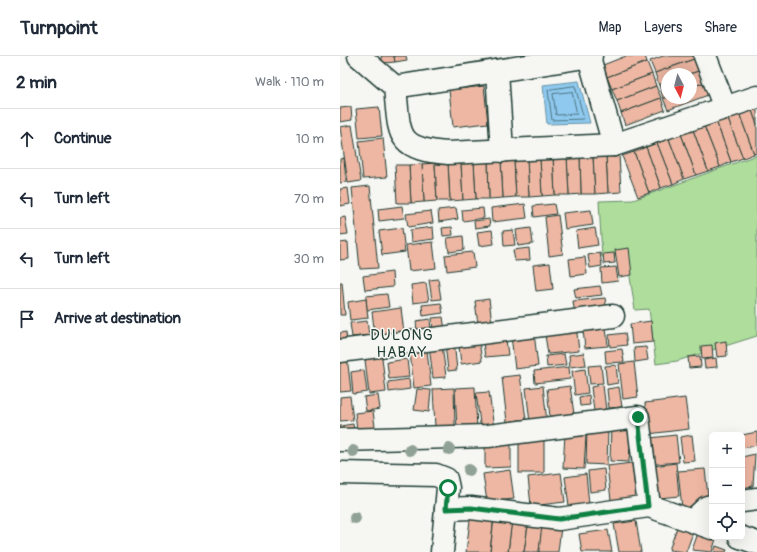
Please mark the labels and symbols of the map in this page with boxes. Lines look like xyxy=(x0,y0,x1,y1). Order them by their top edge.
north arrow xyxy=(661,68,697,104)
district label: DULONG HABAY xyxy=(370,326,434,362)
route end xyxy=(629,408,647,426)
route start xyxy=(439,479,457,497)

